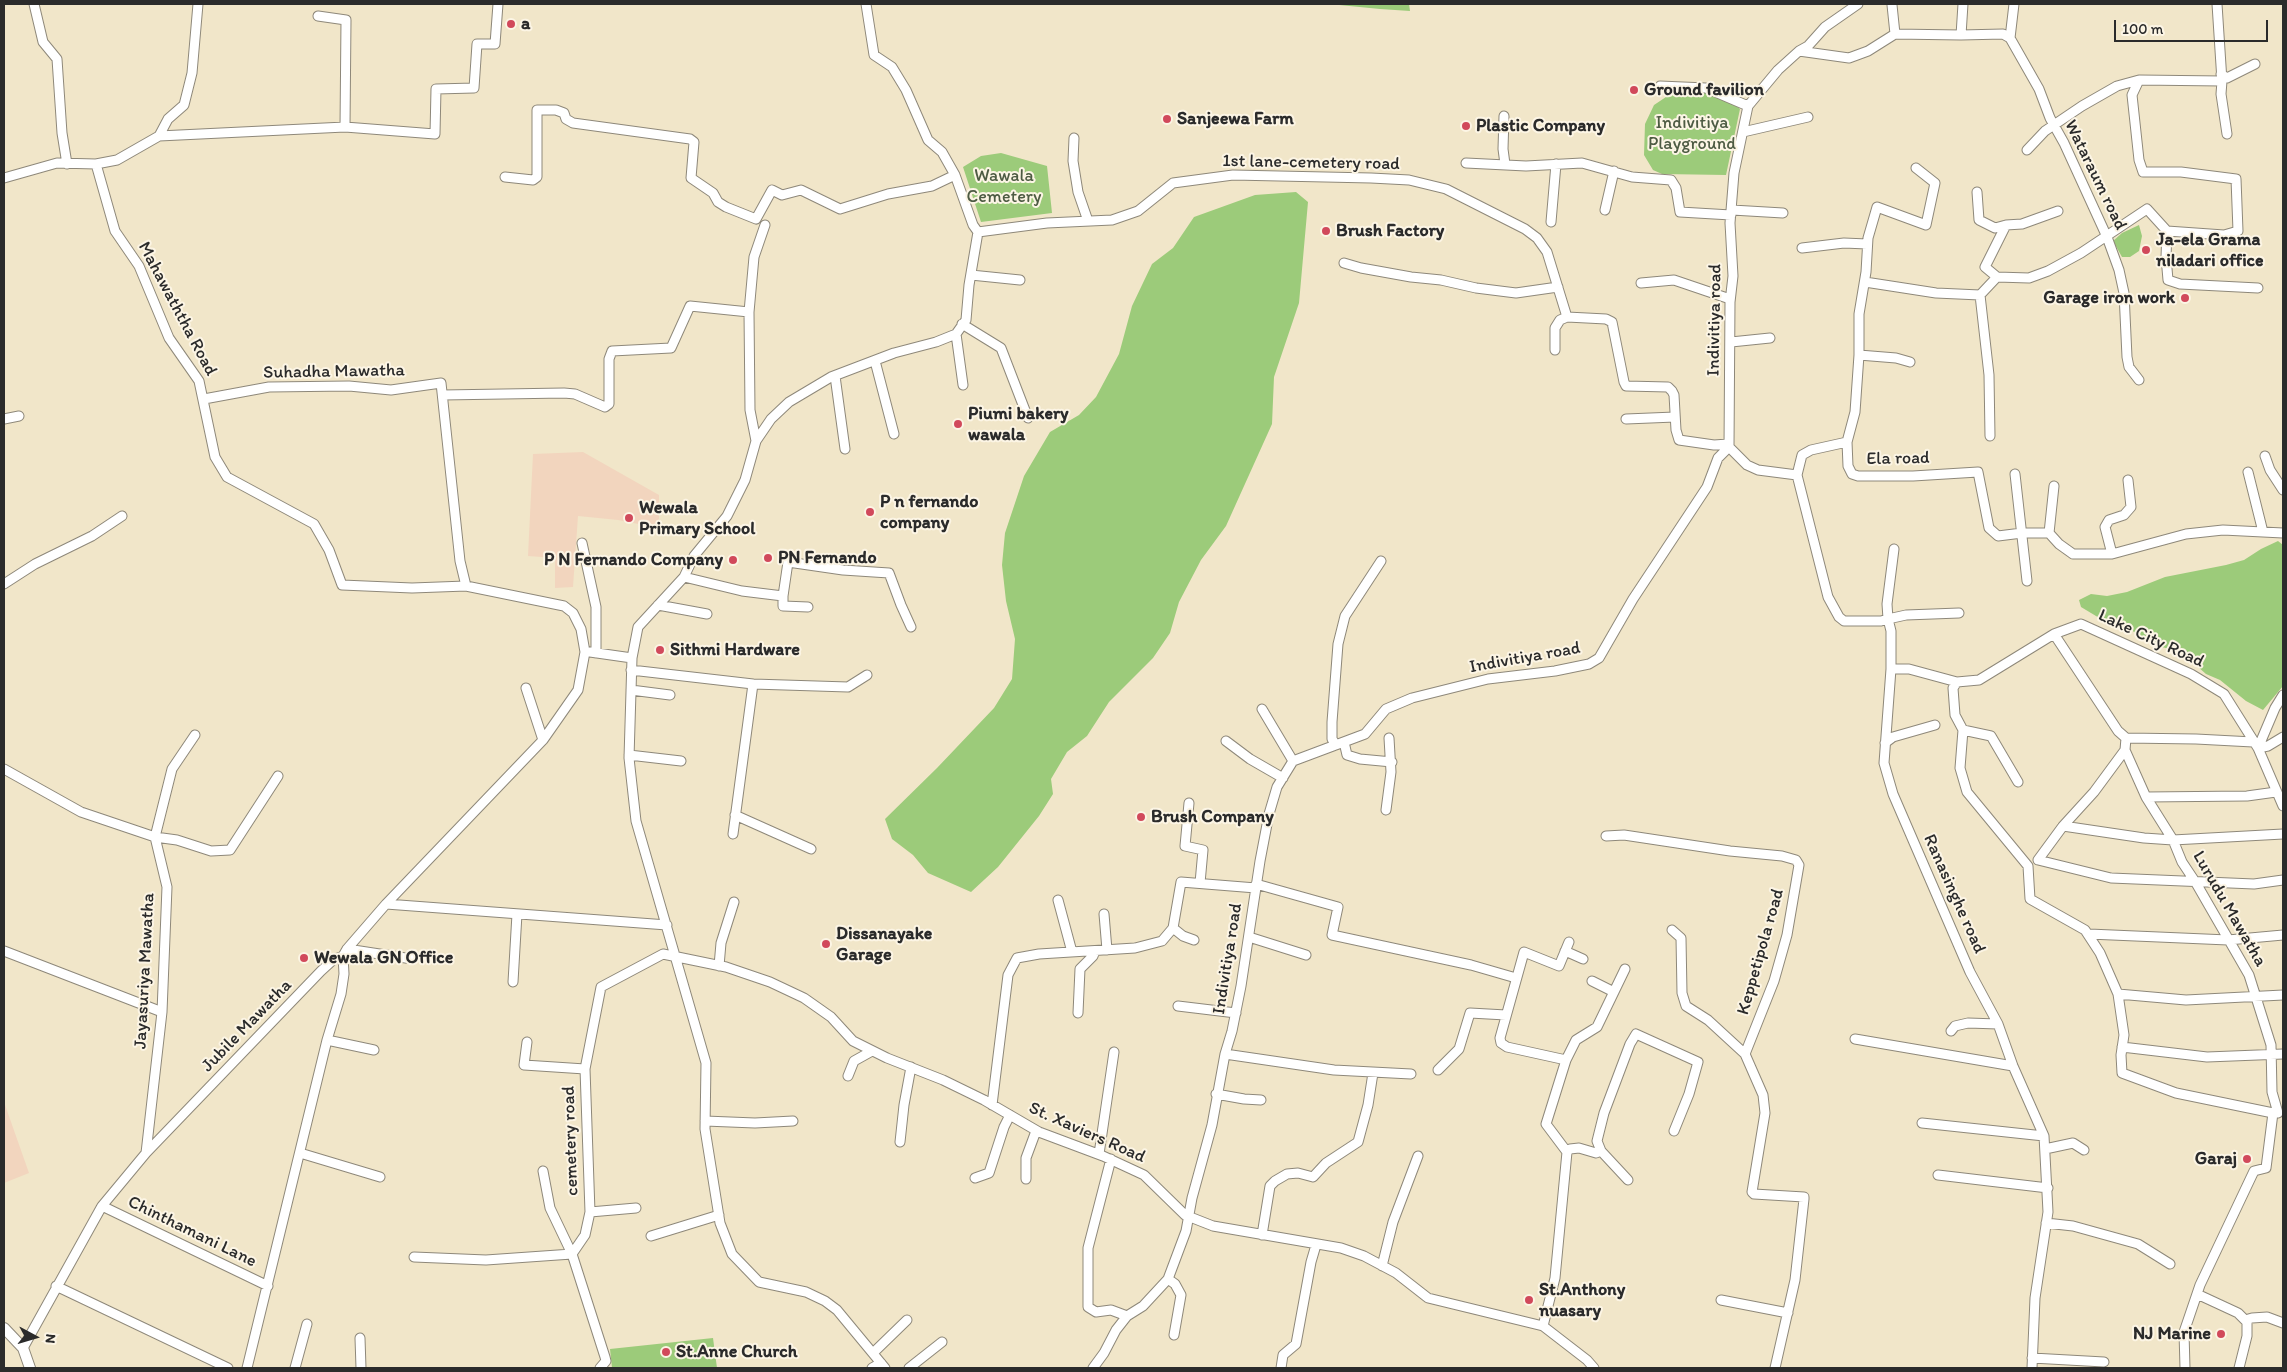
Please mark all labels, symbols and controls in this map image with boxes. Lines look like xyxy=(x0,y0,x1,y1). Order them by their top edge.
scale bar xyxy=(2117,10,2271,42)
place label: a xyxy=(521,13,530,35)
marker: a xyxy=(505,18,517,30)
text: 100 m xyxy=(2122,20,2163,38)
place label: Ground favilion xyxy=(1644,79,1764,101)
marker: Ground favilion xyxy=(1628,84,1640,96)
place label: Sanjeewa Farm xyxy=(1177,108,1294,130)
park label: Indivitiya Playground xyxy=(1648,112,1736,154)
marker: Sanjeewa Farm xyxy=(1161,113,1173,125)
place label: Plastic Company xyxy=(1476,115,1605,137)
street label: Wataraum road xyxy=(2059,116,2131,234)
marker: Plastic Company xyxy=(1460,120,1472,132)
street label: 1st lane-cemetery road xyxy=(1222,151,1400,175)
park label: Wawala Cemetery xyxy=(967,165,1041,208)
place label: Brush Factory xyxy=(1336,220,1444,242)
marker: Brush Factory xyxy=(1320,225,1332,237)
place label: Ja-ela Grama niladari office xyxy=(2156,229,2264,272)
street label: Mahawaththa Road xyxy=(133,238,221,380)
marker: Ja-ela Grama niladari office xyxy=(2140,244,2152,256)
street label: Indivitiya road xyxy=(1703,264,1727,376)
place label: Garage iron work xyxy=(2043,287,2175,309)
marker: Garage iron work xyxy=(2179,292,2191,304)
street label: Suhadha Mawatha xyxy=(263,360,405,384)
place label: Piumi bakery wawala xyxy=(968,403,1069,446)
marker: Piumi bakery wawala xyxy=(952,418,964,430)
street label: Ela road xyxy=(1866,448,1930,470)
place label: P n fernando company xyxy=(880,491,978,534)
place label: Wewala Primary School xyxy=(639,497,755,540)
marker: P n fernando company xyxy=(864,506,876,518)
marker: Wewala Primary School xyxy=(623,512,635,524)
place label: PN Fernando xyxy=(778,547,877,569)
place label: P N Fernando Company xyxy=(544,549,723,571)
marker: PN Fernando xyxy=(762,552,774,564)
marker: P N Fernando Company xyxy=(727,554,739,566)
street label: Lake City Road xyxy=(2095,605,2207,673)
street label: Indivitiya road xyxy=(1468,638,1582,678)
place label: Sithmi Hardware xyxy=(670,639,800,661)
marker: Sithmi Hardware xyxy=(654,644,666,656)
place label: Brush Company xyxy=(1151,806,1274,828)
marker: Brush Company xyxy=(1135,811,1147,823)
street label: Ranasinghe road xyxy=(1918,831,1990,957)
street label: Lurudu Mawatha xyxy=(2187,847,2271,971)
street label: Keppetipola road xyxy=(1733,887,1789,1017)
street label: Jayasuriya Mawatha xyxy=(130,892,160,1050)
street label: Indivitiya road xyxy=(1209,902,1247,1016)
place label: Dissanayake Garage xyxy=(836,923,932,966)
marker: Dissanayake Garage xyxy=(820,938,832,950)
place label: Wewala GN Office xyxy=(314,947,453,969)
marker: Wewala GN Office xyxy=(298,952,310,964)
street label: Jubile Mawatha xyxy=(197,975,297,1077)
street label: cemetery road xyxy=(558,1086,584,1196)
street label: St. Xaviers Road xyxy=(1025,1098,1149,1168)
place label: Garaj xyxy=(2195,1148,2237,1170)
marker: Garaj xyxy=(2241,1153,2253,1165)
street label: Chinthamani Lane xyxy=(124,1191,260,1273)
place label: St.Anthony nuasary xyxy=(1539,1279,1625,1322)
marker: St.Anthony nuasary xyxy=(1523,1294,1535,1306)
north arrow xyxy=(10,1312,60,1362)
place label: NJ Marine xyxy=(2133,1323,2211,1345)
marker: NJ Marine xyxy=(2215,1328,2227,1340)
text: N xyxy=(41,1333,59,1344)
place label: St.Anne Church xyxy=(676,1341,797,1363)
marker: St.Anne Church xyxy=(660,1346,672,1358)

